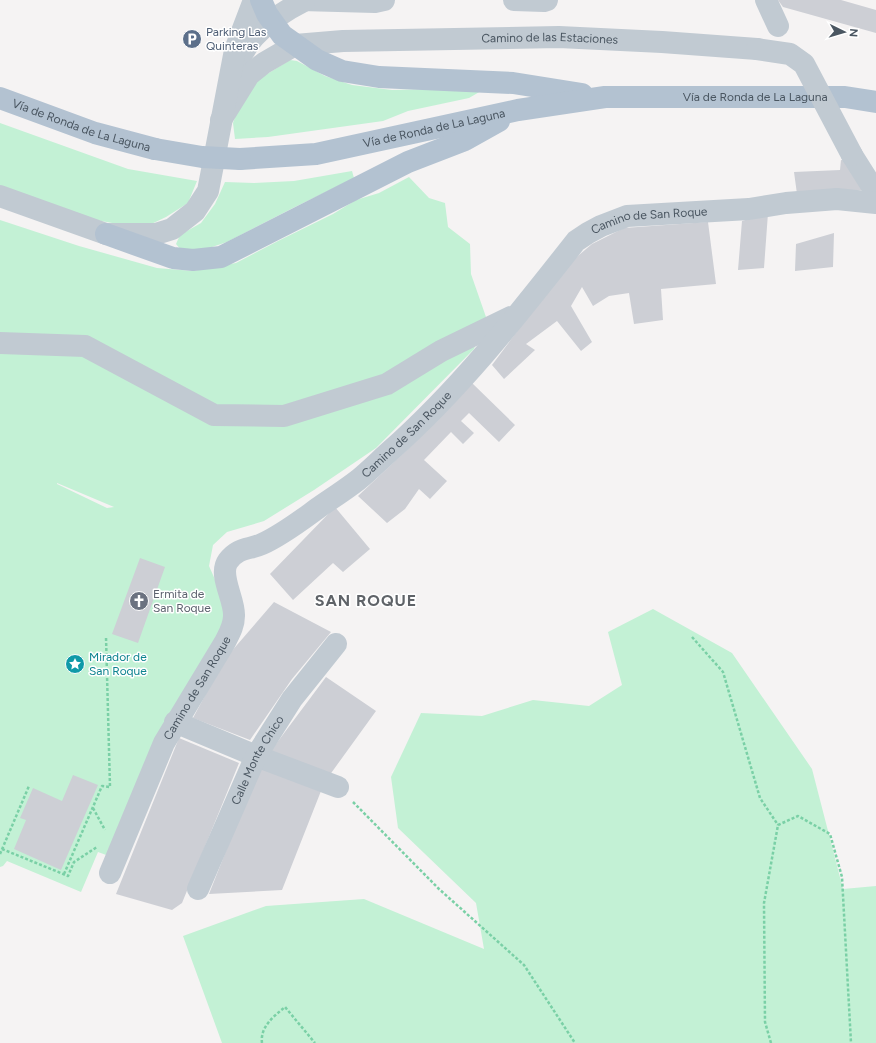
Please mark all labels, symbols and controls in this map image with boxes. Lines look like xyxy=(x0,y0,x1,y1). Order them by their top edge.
north arrow xyxy=(824,12,864,52)
place label: Parking Las Quinteras xyxy=(206,25,267,53)
parking icon: Parking Las Quinteras xyxy=(181,28,203,50)
text: N xyxy=(847,28,860,38)
street label: Camino de las Estaciones xyxy=(481,30,619,47)
street label: Vía de Ronda de La Laguna xyxy=(683,90,828,104)
street label: Vía de Ronda de La Laguna xyxy=(10,96,152,155)
street label: Vía de Ronda de La Laguna xyxy=(362,106,506,151)
street label: Camino de San Roque xyxy=(588,204,708,237)
street label: Camino de San Roque xyxy=(359,388,454,481)
place label: Ermita de San Roque xyxy=(153,587,211,615)
church icon: Ermita de San Roque xyxy=(128,590,150,612)
district label: SAN ROQUE xyxy=(315,591,417,610)
street label: Camino de San Roque xyxy=(160,633,234,743)
place label: Mirador de San Roque xyxy=(89,650,147,678)
place icon: Mirador de San Roque xyxy=(64,653,86,675)
street label: Calle Monte Chico xyxy=(229,713,287,807)

